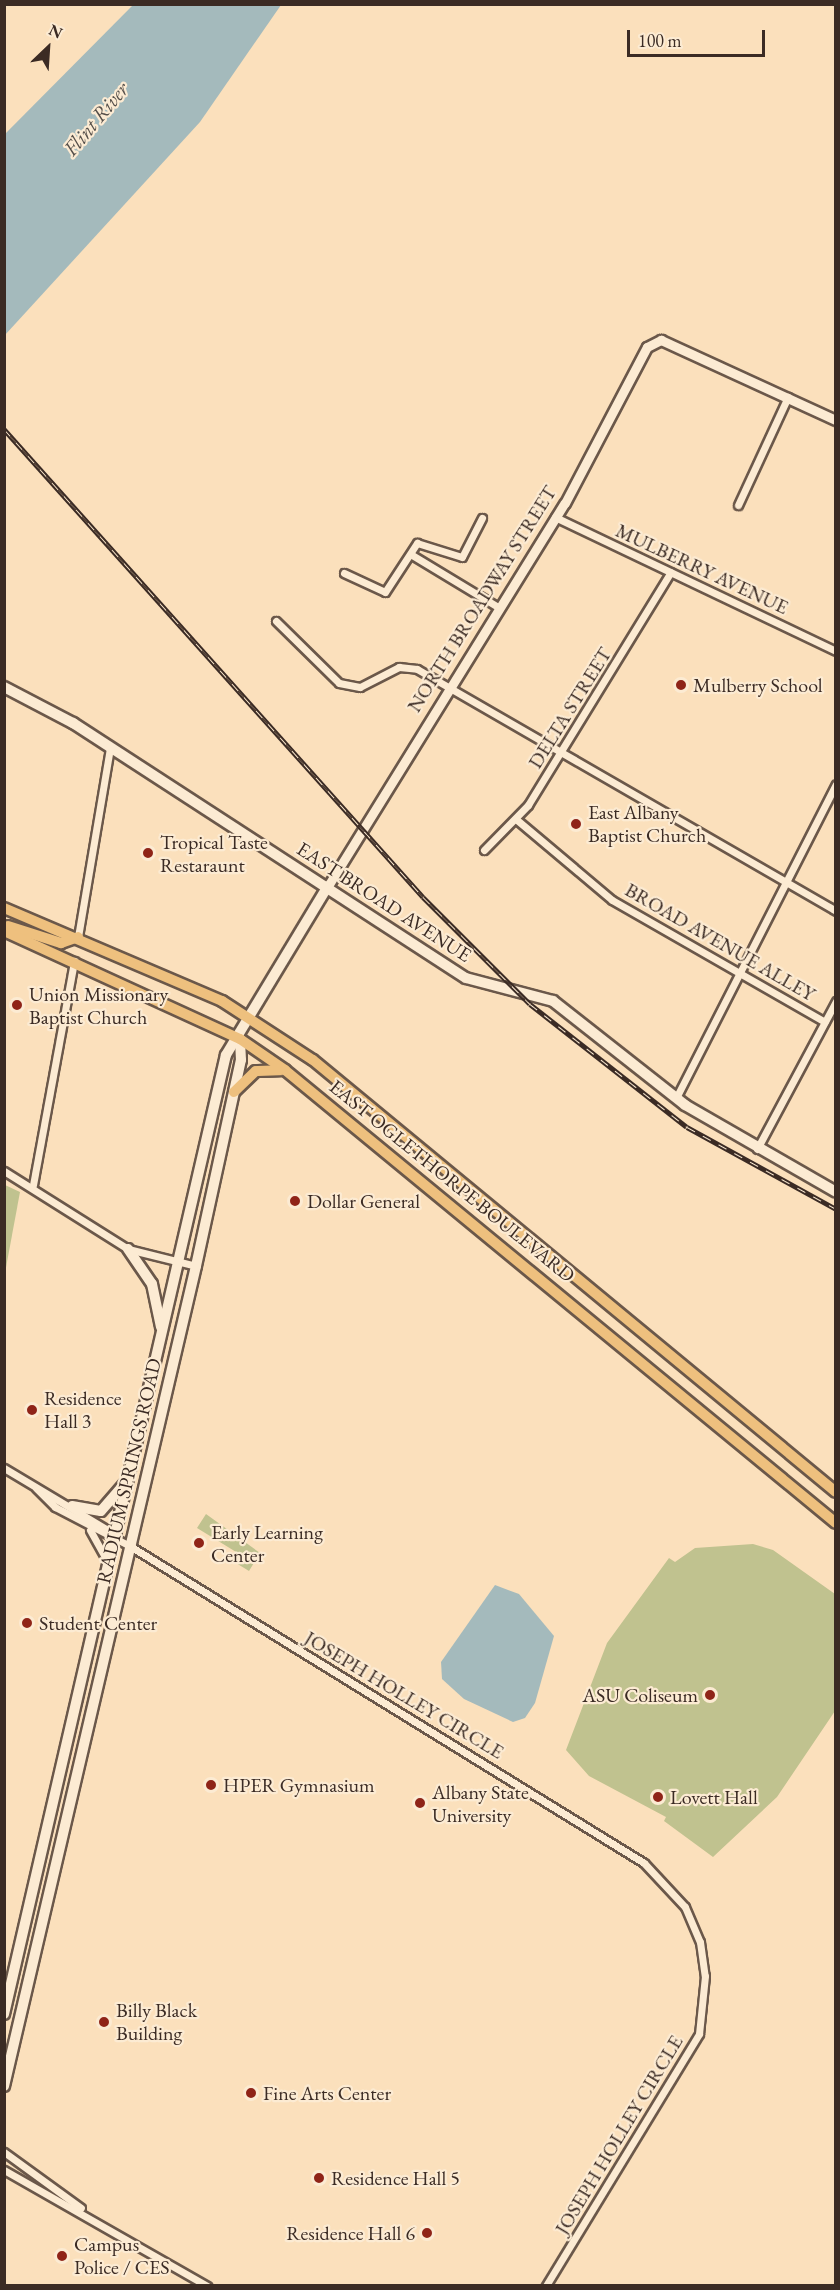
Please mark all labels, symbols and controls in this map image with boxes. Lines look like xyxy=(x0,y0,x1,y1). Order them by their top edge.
north arrow xyxy=(18,18,78,78)
scale bar xyxy=(630,18,768,56)
text: N xyxy=(46,19,66,43)
text: 100 m xyxy=(638,29,682,52)
water label: Flint River xyxy=(58,77,134,161)
street label: NORTH BROADWAY STREET xyxy=(402,481,562,717)
street label: MULBERRY AVENUE xyxy=(612,518,792,620)
street label: DELTA STREET xyxy=(523,643,617,773)
place label: Mulberry School xyxy=(693,673,823,697)
marker: Mulberry School xyxy=(674,678,688,692)
place label: East Albany Baptist Church xyxy=(588,801,706,848)
marker: East Albany Baptist Church xyxy=(569,817,583,831)
place label: Tropical Taste Restaraunt xyxy=(160,830,268,877)
street label: EAST BROAD AVENUE xyxy=(292,837,476,967)
marker: Tropical Taste Restaraunt xyxy=(141,846,155,860)
street label: BROAD AVENUE ALLEY xyxy=(621,878,819,1006)
place label: Union Missionary Baptist Church xyxy=(29,982,168,1029)
marker: Union Missionary Baptist Church xyxy=(10,998,24,1012)
street label: EAST OGLETHORPE BOULEVARD xyxy=(324,1075,580,1287)
place label: Dollar General xyxy=(307,1189,420,1213)
marker: Dollar General xyxy=(288,1194,302,1208)
street label: RADIUM SPRINGS ROAD xyxy=(91,1356,167,1586)
place label: Residence Hall 3 xyxy=(44,1386,121,1433)
marker: Residence Hall 3 xyxy=(25,1403,39,1417)
place label: Early Learning Center xyxy=(211,1520,323,1567)
marker: Early Learning Center xyxy=(192,1536,206,1550)
place label: Student Center xyxy=(39,1611,157,1635)
marker: Student Center xyxy=(20,1616,34,1630)
street label: JOSEPH HOLLEY CIRCLE xyxy=(300,1626,508,1764)
place label: ASU Coliseum xyxy=(582,1683,698,1707)
marker: ASU Coliseum xyxy=(703,1688,717,1702)
place label: HPER Gymnasium xyxy=(223,1773,375,1797)
marker: HPER Gymnasium xyxy=(204,1778,218,1792)
place label: Albany State University xyxy=(432,1780,529,1827)
place label: Lovett Hall xyxy=(670,1785,758,1809)
marker: Lovett Hall xyxy=(651,1790,665,1804)
marker: Albany State University xyxy=(413,1796,427,1810)
place label: Billy Black Building xyxy=(116,1998,197,2045)
marker: Billy Black Building xyxy=(97,2015,111,2029)
street label: JOSEPH HOLLEY CIRCLE xyxy=(550,2031,688,2239)
place label: Fine Arts Center xyxy=(263,2081,391,2105)
marker: Fine Arts Center xyxy=(244,2086,258,2100)
place label: Residence Hall 5 xyxy=(331,2166,460,2190)
marker: Residence Hall 5 xyxy=(312,2171,326,2185)
place label: Residence Hall 6 xyxy=(286,2221,415,2245)
marker: Residence Hall 6 xyxy=(420,2226,434,2240)
place label: Campus Police / CES xyxy=(74,2232,170,2279)
marker: Campus Police / CES xyxy=(55,2249,69,2263)

